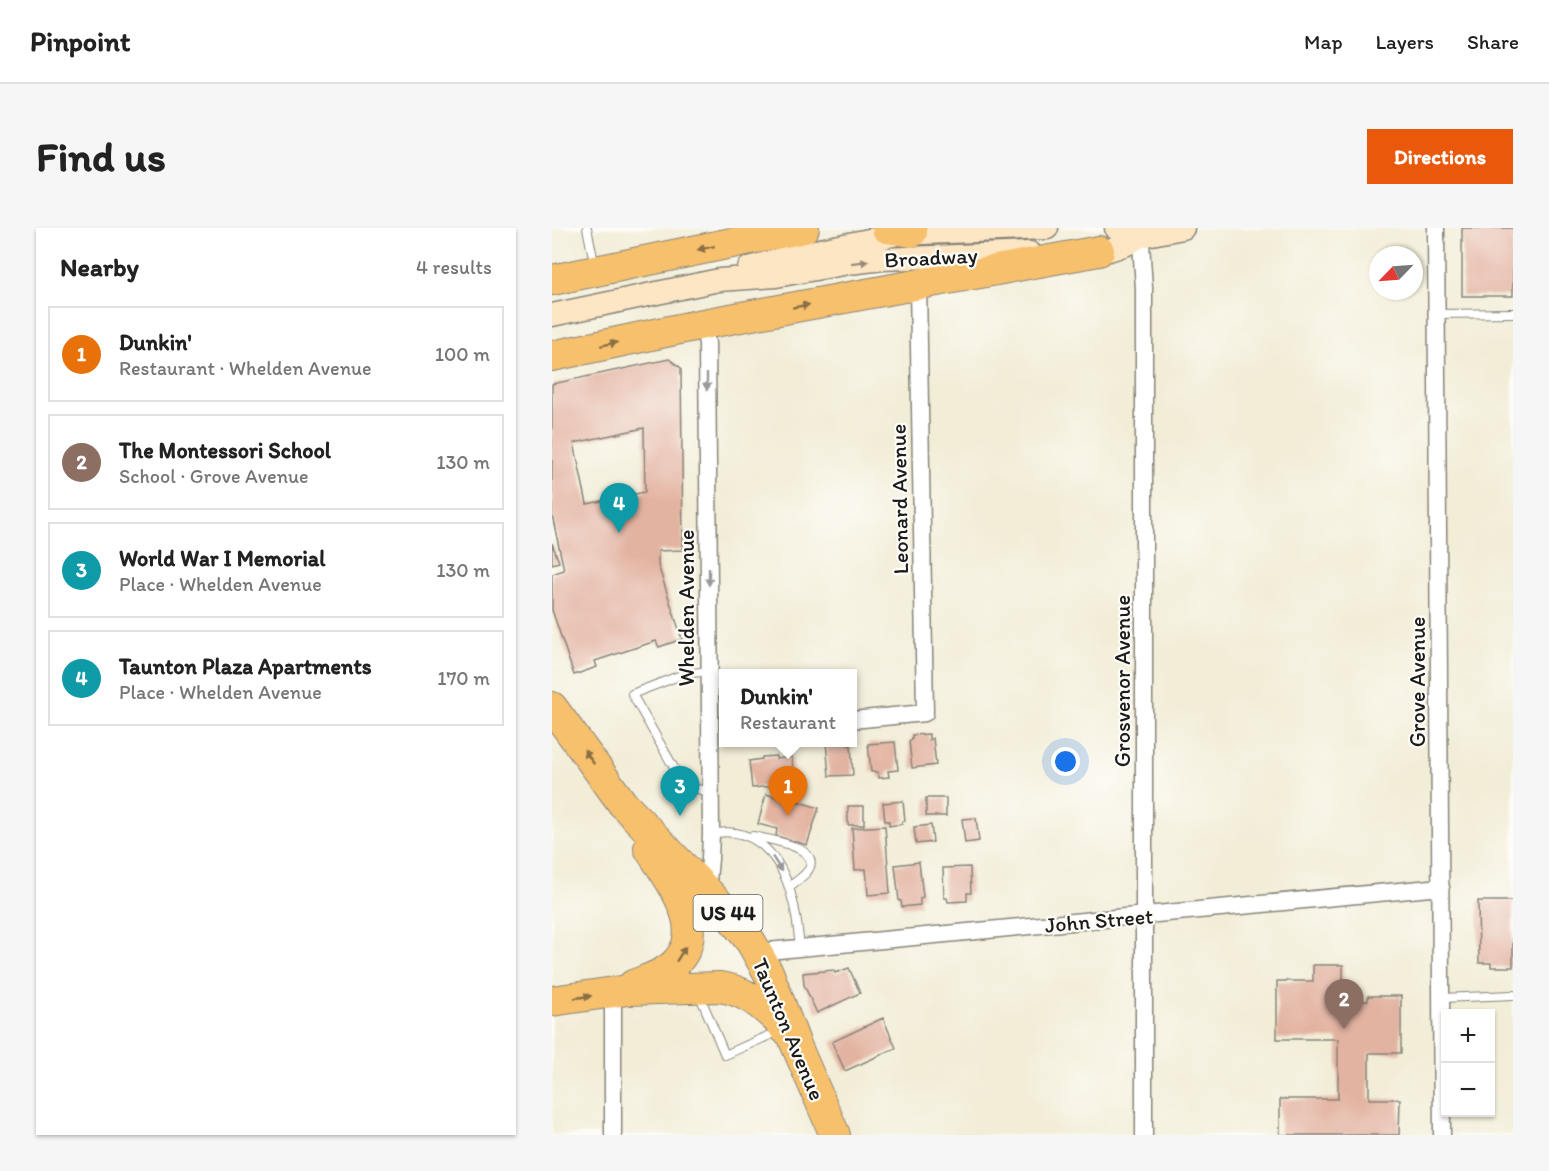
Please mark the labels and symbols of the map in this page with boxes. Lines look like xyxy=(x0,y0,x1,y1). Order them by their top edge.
street label: Broadway xyxy=(884,242,979,273)
one-way arrow xyxy=(696,244,715,253)
north arrow xyxy=(1369,246,1423,300)
one-way arrow xyxy=(851,257,870,267)
one-way arrow xyxy=(791,301,810,310)
one-way arrow xyxy=(600,339,619,348)
one-way arrow xyxy=(702,373,712,392)
street label: Leonard Avenue xyxy=(885,423,914,575)
pin: 4 xyxy=(600,484,638,533)
street label: Whelden Avenue xyxy=(673,529,700,687)
one-way arrow xyxy=(704,568,714,587)
street label: Grosvenor Avenue xyxy=(1109,595,1136,767)
street label: Grove Avenue xyxy=(1404,617,1431,747)
your location xyxy=(1051,747,1080,776)
one-way arrow xyxy=(583,749,595,764)
pin: 3 xyxy=(660,766,700,816)
pin: 1 xyxy=(768,766,808,816)
one-way arrow xyxy=(771,856,782,872)
road number: US 44 xyxy=(694,895,762,931)
street label: John Street xyxy=(1044,902,1154,939)
one-way arrow xyxy=(675,946,686,962)
street label: Taunton Avenue xyxy=(746,954,831,1104)
pin: 2 xyxy=(1324,980,1364,1029)
one-way arrow xyxy=(573,993,592,1002)

